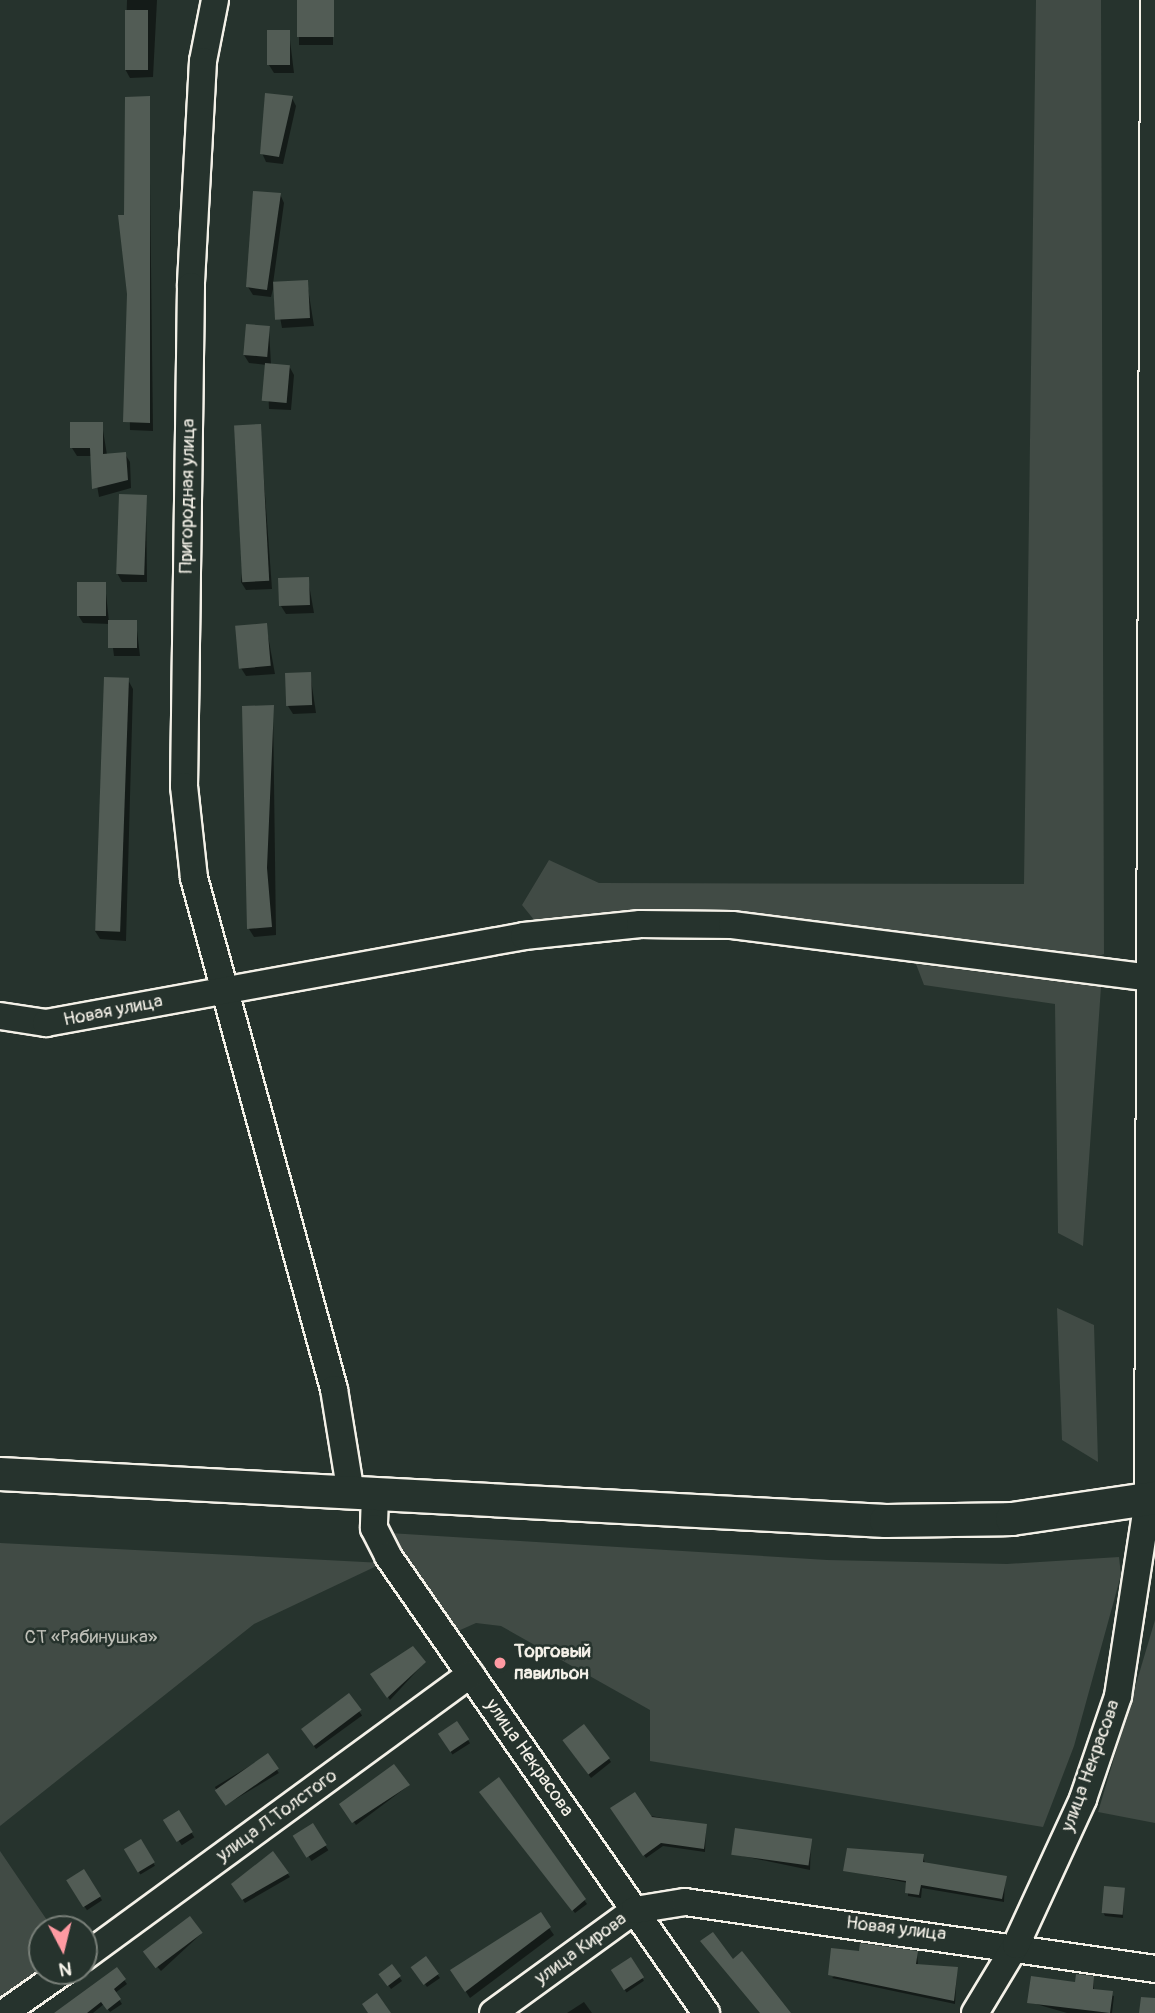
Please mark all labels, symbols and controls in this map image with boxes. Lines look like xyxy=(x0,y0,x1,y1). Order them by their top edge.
street label: Пригородная улица xyxy=(175,418,201,574)
street label: Новая улица xyxy=(61,990,165,1032)
park label: СТ «Рябинушка» xyxy=(25,1627,157,1649)
place label: Торговый павильон xyxy=(514,1641,591,1685)
marker: Торговый павильон xyxy=(492,1655,508,1671)
street label: улица Некрасова xyxy=(480,1695,578,1821)
street label: улица Некрасова xyxy=(1057,1697,1125,1835)
street label: улица Л.Толстого xyxy=(212,1765,342,1867)
street label: улица Кирова xyxy=(531,1908,631,1990)
street label: Новая улица xyxy=(845,1912,947,1946)
north arrow xyxy=(28,1915,98,1985)
text: N xyxy=(57,1956,73,1982)

